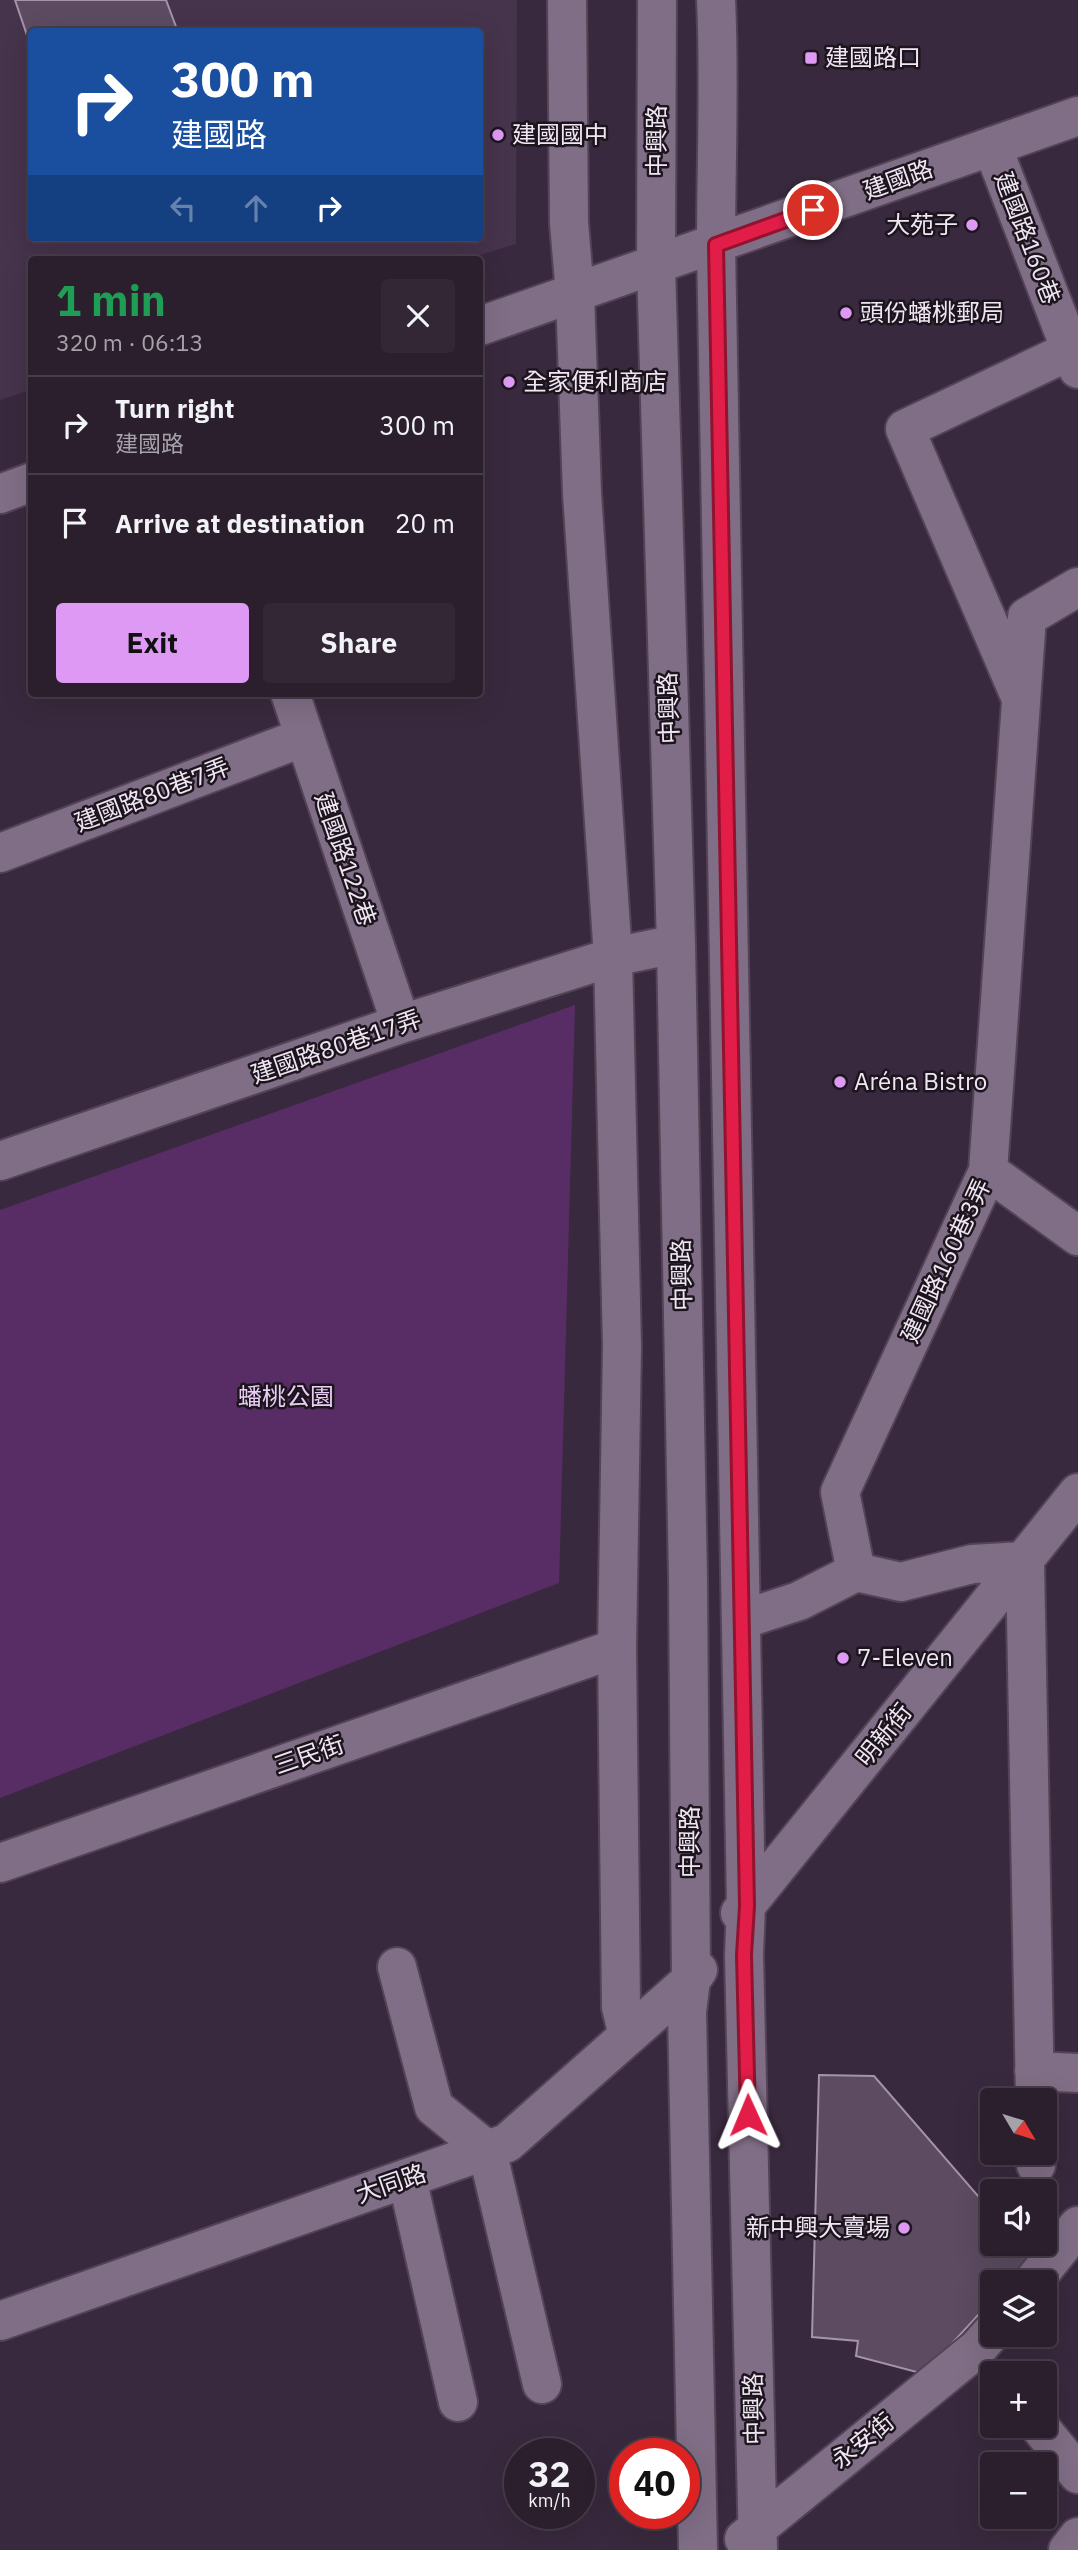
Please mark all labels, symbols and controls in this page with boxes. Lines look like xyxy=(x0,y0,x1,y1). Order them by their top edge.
place label: 建國路口 xyxy=(825,41,921,73)
text: 300 m xyxy=(171,47,315,110)
marker: 建國路口 xyxy=(803,50,819,66)
icon: right xyxy=(56,56,147,147)
street label: 中興路 xyxy=(640,105,672,177)
text: 建國路 xyxy=(171,113,267,155)
place label: 建國國中 xyxy=(512,118,608,150)
marker: 建國國中 xyxy=(490,127,506,143)
street label: 建國路 xyxy=(858,152,937,206)
street label: 建國路160巷 xyxy=(988,167,1068,308)
pin xyxy=(783,180,843,240)
icon: left xyxy=(164,189,202,227)
icon: ahead xyxy=(237,189,275,227)
icon: right xyxy=(310,189,348,227)
icon: arrive xyxy=(794,191,832,229)
place label: 大苑子 xyxy=(886,208,958,240)
marker: 大苑子 xyxy=(964,217,980,233)
text: 1 min xyxy=(56,273,166,328)
button: close xyxy=(381,279,455,353)
place label: 頭份蟠桃郵局 xyxy=(860,296,1004,328)
marker: 頭份蟠桃郵局 xyxy=(838,305,854,321)
text: 320 m · 06:13 xyxy=(56,327,203,357)
place label: 全家便利商店 xyxy=(523,365,667,397)
marker: 全家便利商店 xyxy=(501,374,517,390)
text: Turn right xyxy=(115,391,234,425)
icon: right xyxy=(56,406,94,444)
text: 300 m xyxy=(379,408,455,442)
text: 建國路 xyxy=(115,428,184,458)
icon: arrive xyxy=(56,504,94,542)
text: Arrive at destination xyxy=(115,506,365,540)
text: 20 m xyxy=(395,506,455,540)
button: Exit xyxy=(56,603,249,683)
button: Share xyxy=(263,603,455,683)
street label: 中興路 xyxy=(651,671,685,745)
street label: 建國路80巷7弄 xyxy=(70,750,234,838)
street label: 建國路122巷 xyxy=(308,788,384,930)
street label: 建國路80巷17弄 xyxy=(246,1002,425,1090)
place label: Aréna Bistro xyxy=(854,1065,987,1097)
marker: Aréna Bistro xyxy=(832,1074,848,1090)
street label: 建國路160巷3弄 xyxy=(893,1173,997,1348)
street label: 中興路 xyxy=(664,1239,698,1311)
park label: 蟠桃公園 xyxy=(238,1380,334,1412)
place label: 7-Eleven xyxy=(857,1641,953,1673)
marker: 7-Eleven xyxy=(835,1650,851,1666)
street label: 明新街 xyxy=(848,1696,918,1772)
street label: 三民街 xyxy=(269,1727,348,1781)
street label: 中興路 xyxy=(673,1806,705,1878)
position arrow xyxy=(711,2078,785,2152)
north arrow xyxy=(980,2088,1057,2165)
map controls xyxy=(980,2088,1057,2529)
street label: 大同路 xyxy=(351,2156,430,2210)
button: sound xyxy=(980,2179,1057,2256)
place label: 新中興大賣場 xyxy=(746,2211,890,2243)
marker: 新中興大賣場 xyxy=(896,2220,912,2236)
button: layers xyxy=(980,2270,1057,2347)
button: + xyxy=(980,2361,1057,2438)
street label: 中興路 xyxy=(736,2373,770,2445)
street label: 永安街 xyxy=(824,2405,900,2475)
speed limit sign: 40 xyxy=(609,2438,700,2529)
text: 32 xyxy=(528,2451,571,2497)
button: − xyxy=(980,2452,1057,2529)
text: km/h xyxy=(528,2489,571,2512)

